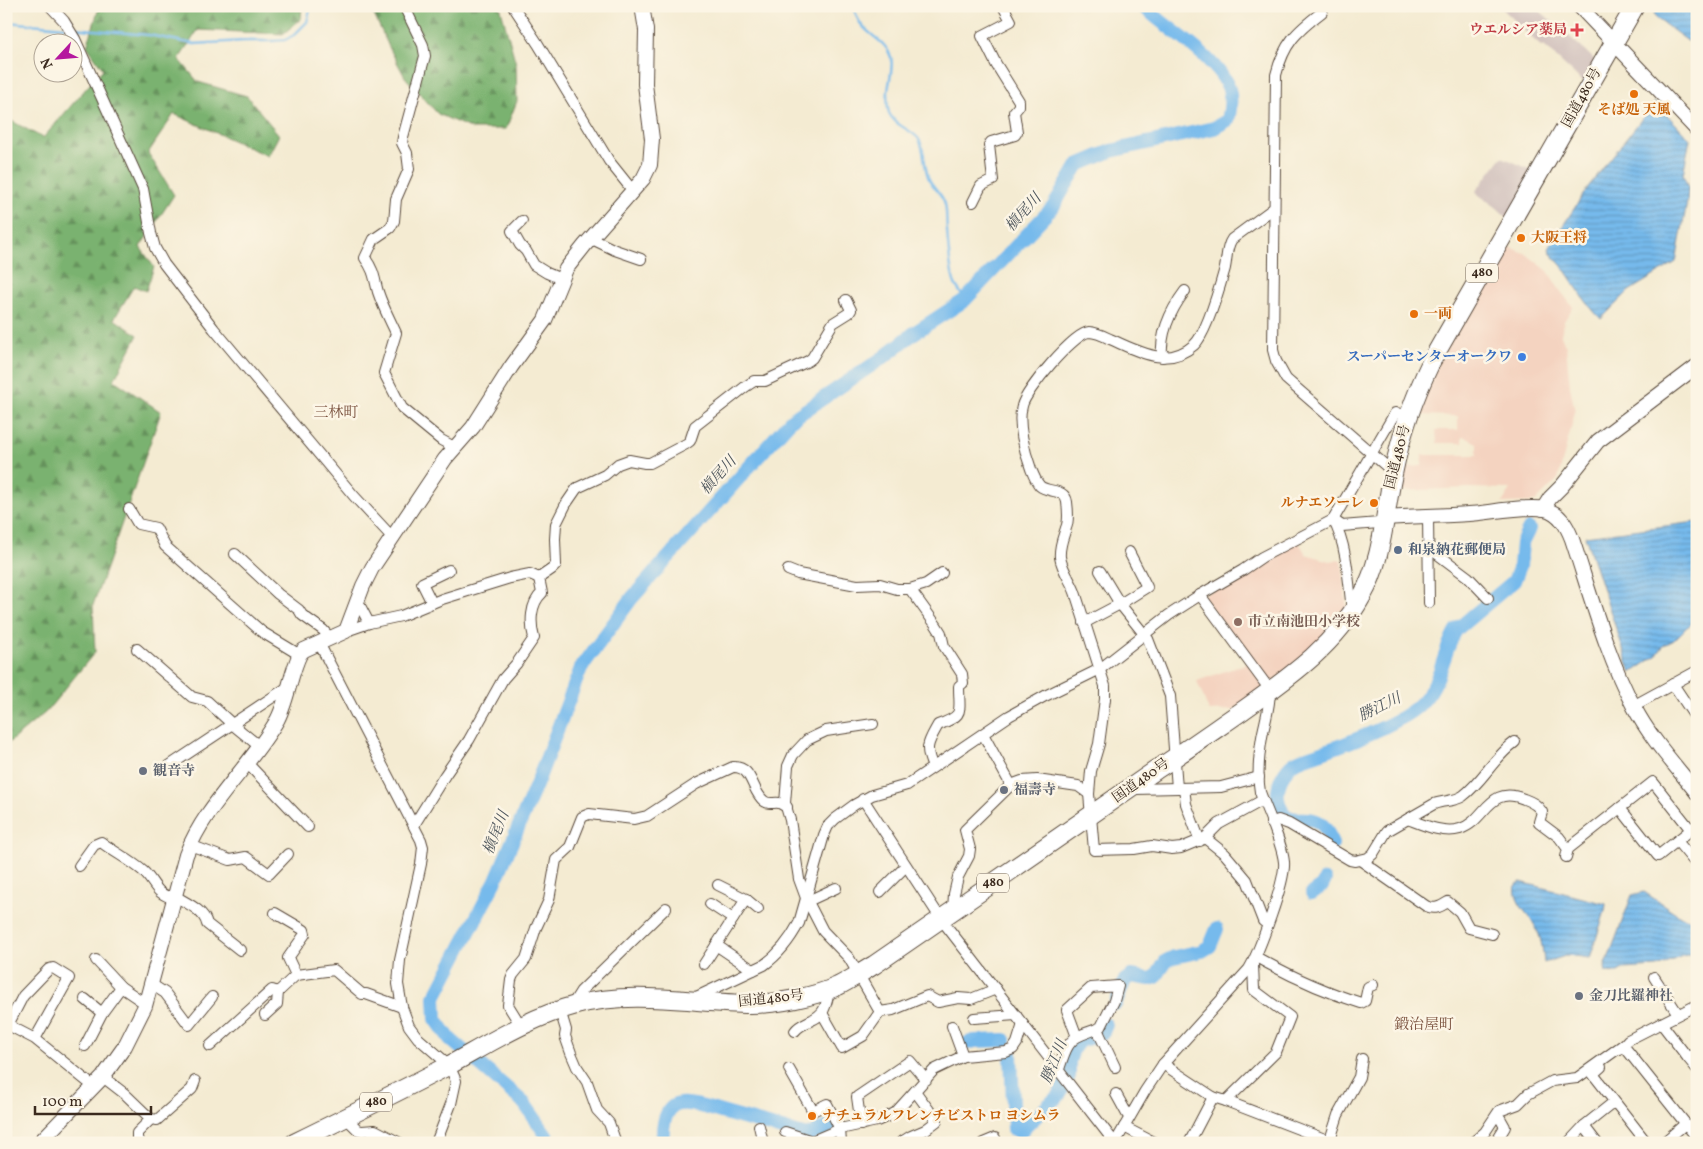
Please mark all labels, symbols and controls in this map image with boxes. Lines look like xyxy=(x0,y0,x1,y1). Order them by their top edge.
place label: ウエルシア薬局 xyxy=(1469,21,1567,40)
marker: ウエルシア薬局 xyxy=(1571,24,1583,36)
north arrow xyxy=(32,32,82,82)
text: N xyxy=(37,54,58,72)
street label: 国道480号 xyxy=(1558,65,1606,131)
marker: そば処 天風 xyxy=(1628,88,1640,100)
place label: そば処 天風 xyxy=(1598,101,1670,120)
water label: 槇尾川 xyxy=(1001,188,1048,237)
place label: 大阪王将 xyxy=(1531,229,1587,248)
marker: 大阪王将 xyxy=(1515,232,1527,244)
road number: 480 xyxy=(1466,264,1498,282)
place label: 一両 xyxy=(1424,305,1452,324)
marker: 一両 xyxy=(1408,308,1420,320)
place label: スーパーセンターオークワ xyxy=(1347,348,1512,367)
marker: スーパーセンターオークワ xyxy=(1516,351,1528,363)
district label: 三林町 xyxy=(313,403,359,424)
street label: 国道480号 xyxy=(1381,423,1415,491)
water label: 槇尾川 xyxy=(696,451,743,500)
place label: ルナエソーレ xyxy=(1281,494,1364,513)
marker: ルナエソーレ xyxy=(1368,497,1380,509)
place label: 和泉納花郵便局 xyxy=(1408,541,1506,560)
marker: 和泉納花郵便局 xyxy=(1392,544,1404,556)
place label: 市立南池田小学校 xyxy=(1248,613,1360,632)
marker: 市立南池田小学校 xyxy=(1232,616,1244,628)
water label: 勝江川 xyxy=(1355,688,1407,727)
street label: 国道480号 xyxy=(1109,754,1173,808)
place label: 観音寺 xyxy=(153,762,195,781)
marker: 観音寺 xyxy=(137,765,149,777)
place label: 福壽寺 xyxy=(1014,781,1056,800)
marker: 福壽寺 xyxy=(998,784,1010,796)
water label: 槇尾川 xyxy=(479,806,516,858)
road number: 480 xyxy=(977,874,1009,892)
street label: 国道480号 xyxy=(737,986,805,1012)
place label: 金刀比羅神社 xyxy=(1589,987,1673,1006)
marker: 金刀比羅神社 xyxy=(1573,990,1585,1002)
district label: 鍛治屋町 xyxy=(1394,1015,1454,1036)
water label: 勝江川 xyxy=(1037,1035,1074,1087)
scale bar xyxy=(35,1084,151,1116)
text: 100 m xyxy=(42,1092,82,1113)
road number: 480 xyxy=(360,1092,392,1112)
place label: ナチュラルフレンチビストロ ヨシムラ xyxy=(822,1107,1061,1126)
marker: ナチュラルフレンチビストロ ヨシムラ xyxy=(806,1110,818,1122)

